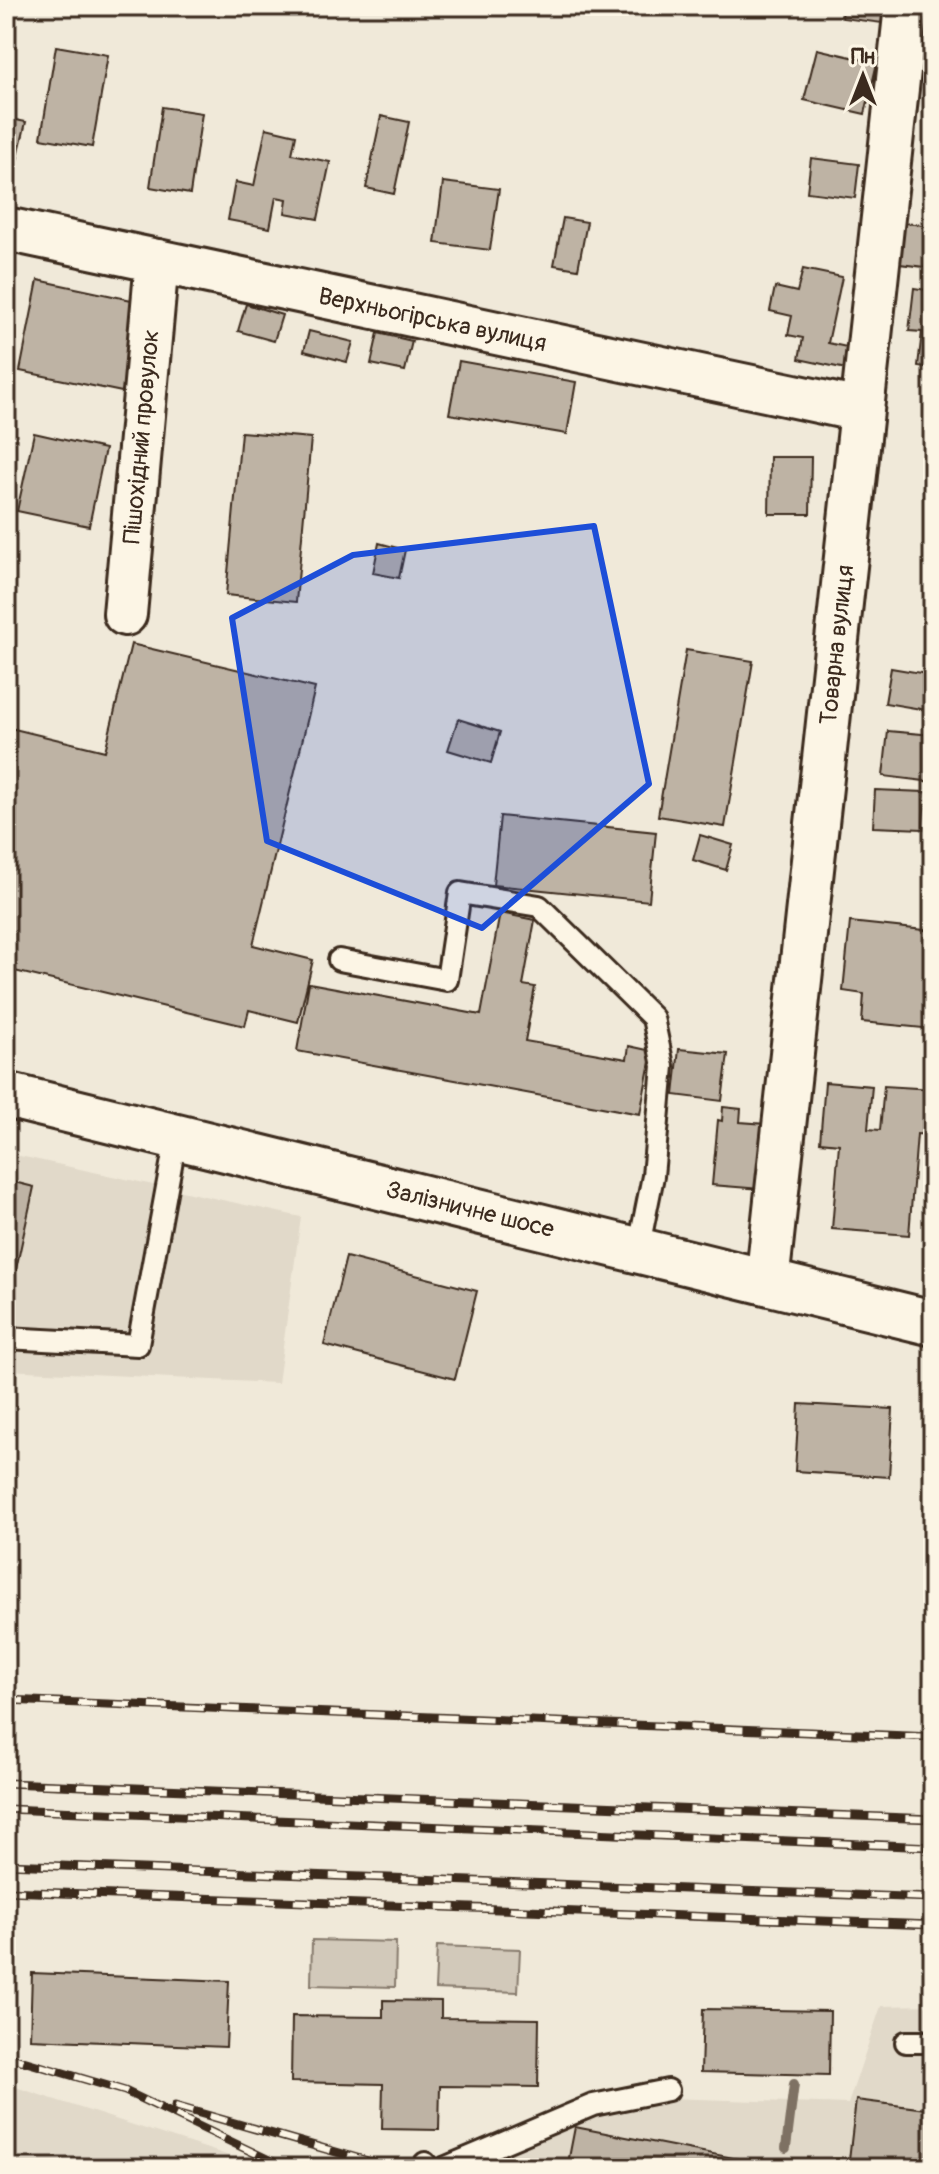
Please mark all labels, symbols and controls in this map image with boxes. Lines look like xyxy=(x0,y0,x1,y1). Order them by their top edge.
north arrow xyxy=(823,36,903,116)
text: Пн xyxy=(851,43,875,71)
street label: Верхньогірська вулиця xyxy=(316,281,549,358)
street label: Пішохідний провулок xyxy=(117,328,165,545)
street label: Товарна вулиця xyxy=(813,563,860,726)
street label: Залізничне шосе xyxy=(383,1175,557,1244)

